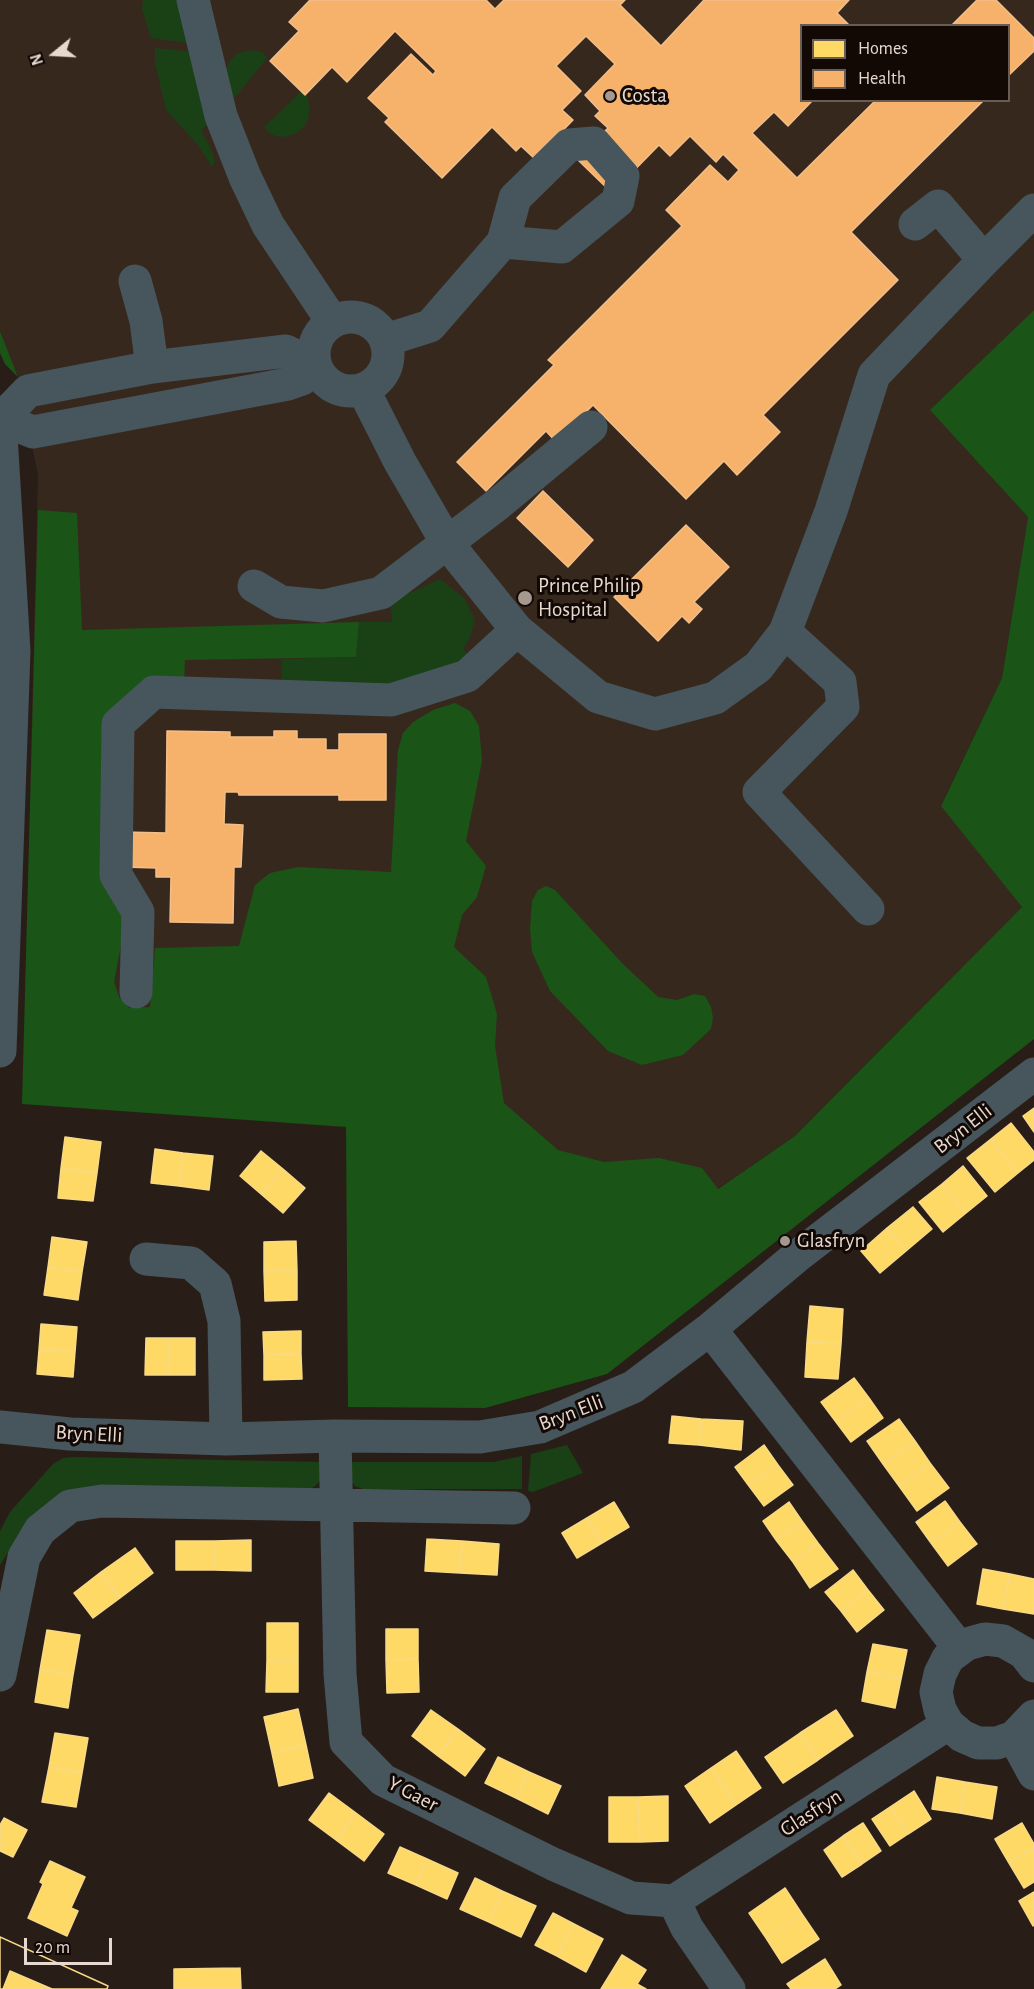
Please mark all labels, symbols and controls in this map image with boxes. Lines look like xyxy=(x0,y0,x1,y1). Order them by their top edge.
north arrow xyxy=(24,24,84,84)
legend xyxy=(800,24,1010,102)
text: Homes xyxy=(858,40,908,58)
text: N xyxy=(28,52,46,67)
text: Health xyxy=(858,70,906,88)
place label: Costa xyxy=(622,83,667,109)
marker: Costa xyxy=(603,89,617,103)
place label: Prince Philip Hospital xyxy=(538,573,640,623)
marker: Prince Philip Hospital xyxy=(516,589,534,607)
street label: Bryn Elli xyxy=(929,1098,997,1160)
place label: Glasfryn xyxy=(797,1228,865,1254)
marker: Glasfryn xyxy=(778,1234,792,1248)
street label: Bryn Elli xyxy=(535,1389,607,1437)
street label: Bryn Elli xyxy=(55,1420,123,1448)
street label: Y Gaer xyxy=(384,1771,442,1817)
street label: Glasfryn xyxy=(776,1784,846,1842)
scale bar xyxy=(27,1926,116,1964)
text: 20 m xyxy=(35,1939,70,1957)

